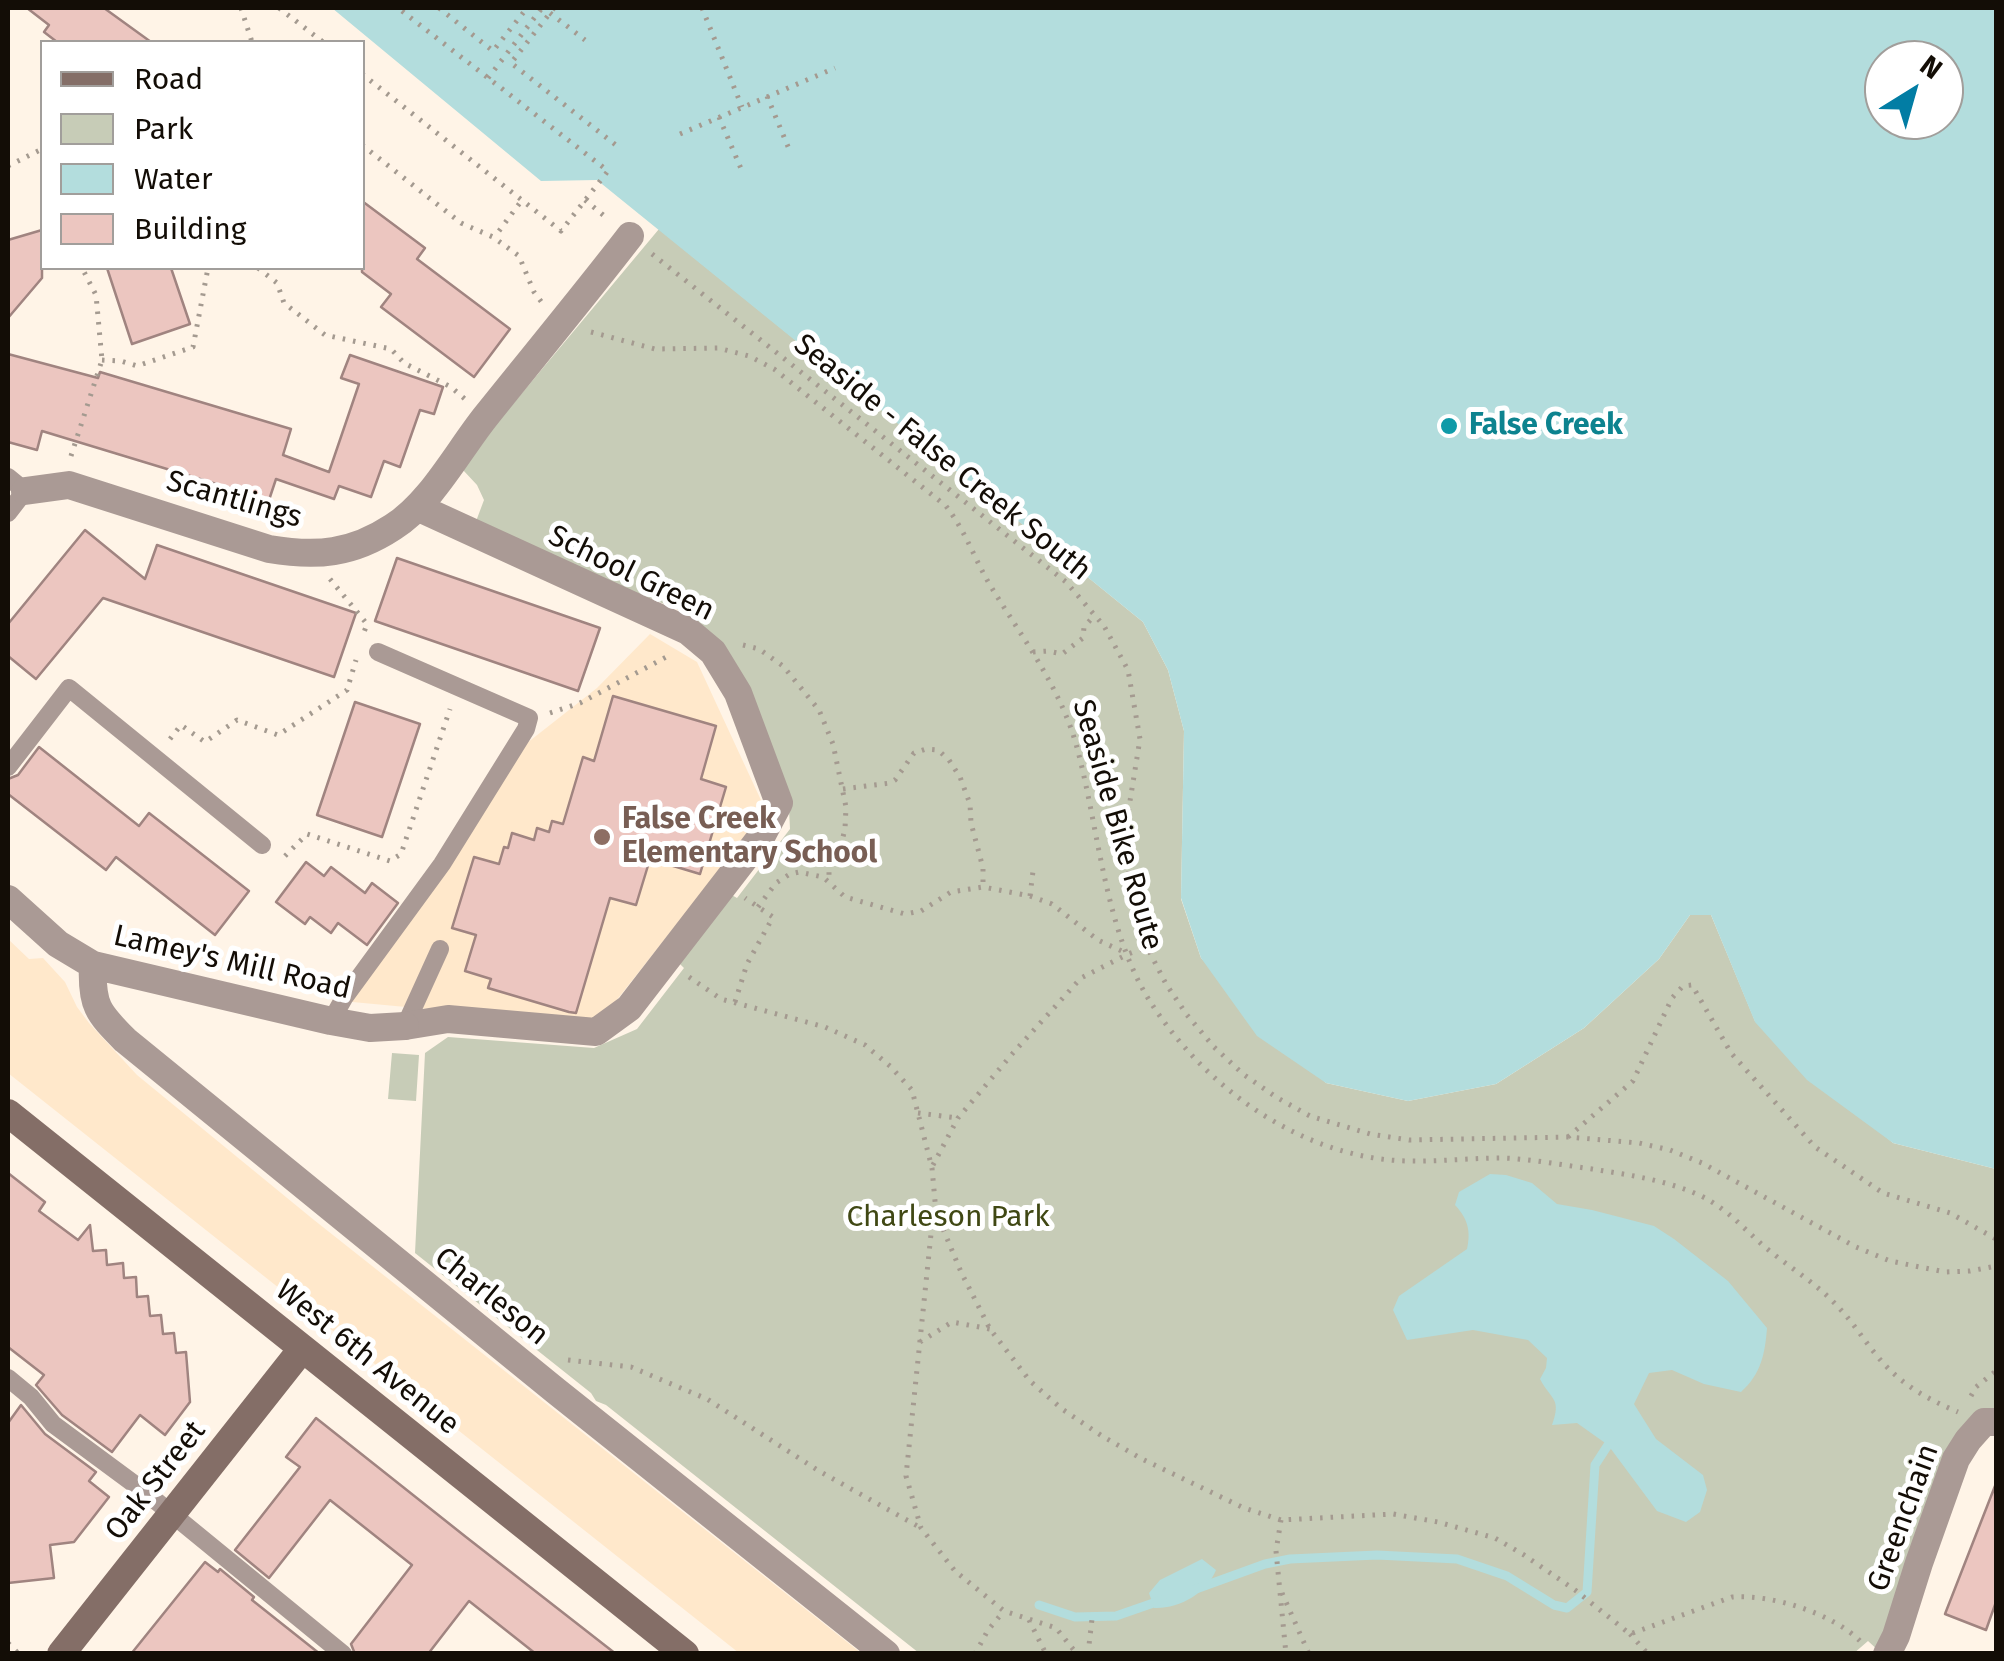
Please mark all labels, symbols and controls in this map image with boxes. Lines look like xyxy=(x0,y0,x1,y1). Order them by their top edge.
legend xyxy=(40,40,365,270)
north arrow xyxy=(1864,40,1964,140)
text: N xyxy=(1914,48,1948,86)
text: Road xyxy=(134,61,203,97)
text: Park xyxy=(134,111,193,147)
text: Water xyxy=(134,161,213,197)
text: Building xyxy=(134,211,246,247)
street label: Seaside - False Creek South xyxy=(786,327,1098,589)
place label: False Creek xyxy=(1469,408,1623,444)
marker: False Creek xyxy=(1438,415,1460,437)
street label: Scantlings xyxy=(162,464,306,536)
street label: School Green xyxy=(542,518,720,630)
street label: Seaside Bike Route xyxy=(1064,696,1170,954)
place label: False Creek Elementary School xyxy=(622,802,877,872)
marker: False Creek Elementary School xyxy=(591,826,613,848)
street label: Lamey's Mill Road xyxy=(110,918,354,1008)
park label: Charleson Park xyxy=(846,1200,1050,1236)
street label: Charleson xyxy=(427,1240,555,1354)
street label: West 6th Avenue xyxy=(268,1273,466,1443)
street label: Oak Street xyxy=(98,1414,214,1548)
street label: Greenchain xyxy=(1861,1439,1947,1597)

